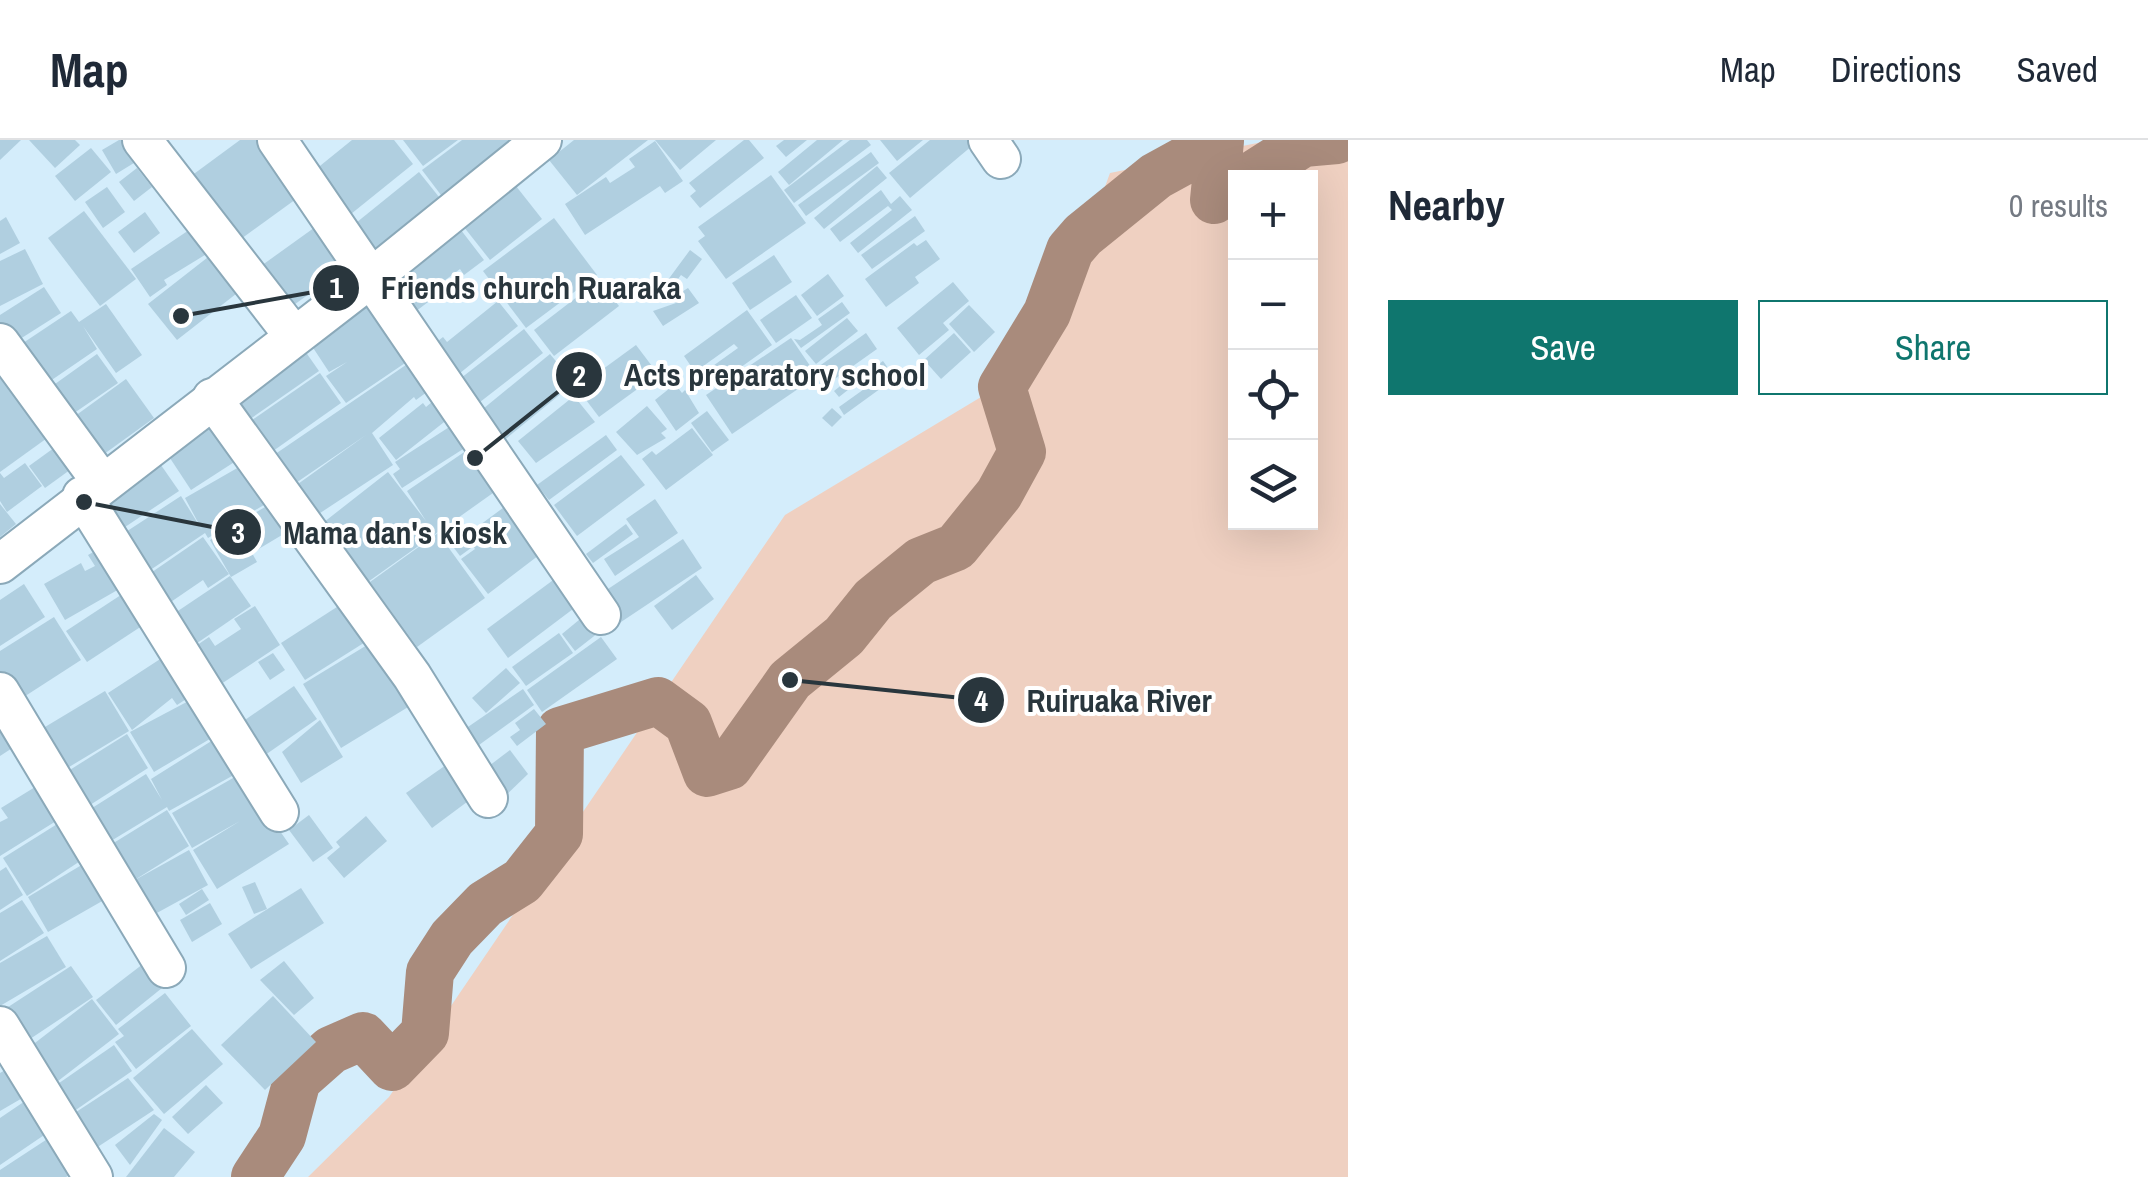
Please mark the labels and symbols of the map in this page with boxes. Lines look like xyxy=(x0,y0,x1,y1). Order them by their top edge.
callout: Friends church Ruaraka xyxy=(311,257,701,319)
text: Friends church Ruaraka xyxy=(381,266,682,309)
text: 1 xyxy=(329,267,343,307)
callout: Acts preparatory school xyxy=(554,344,946,406)
text: Acts preparatory school xyxy=(624,353,926,396)
text: 2 xyxy=(572,355,586,395)
callout: Mama dan's kiosk xyxy=(213,501,527,563)
text: Mama dan's kiosk xyxy=(283,511,507,554)
text: 3 xyxy=(231,512,245,552)
callout: Ruiruaka River xyxy=(956,669,1231,731)
text: Ruiruaka River xyxy=(1026,679,1212,722)
text: 4 xyxy=(974,680,988,720)

